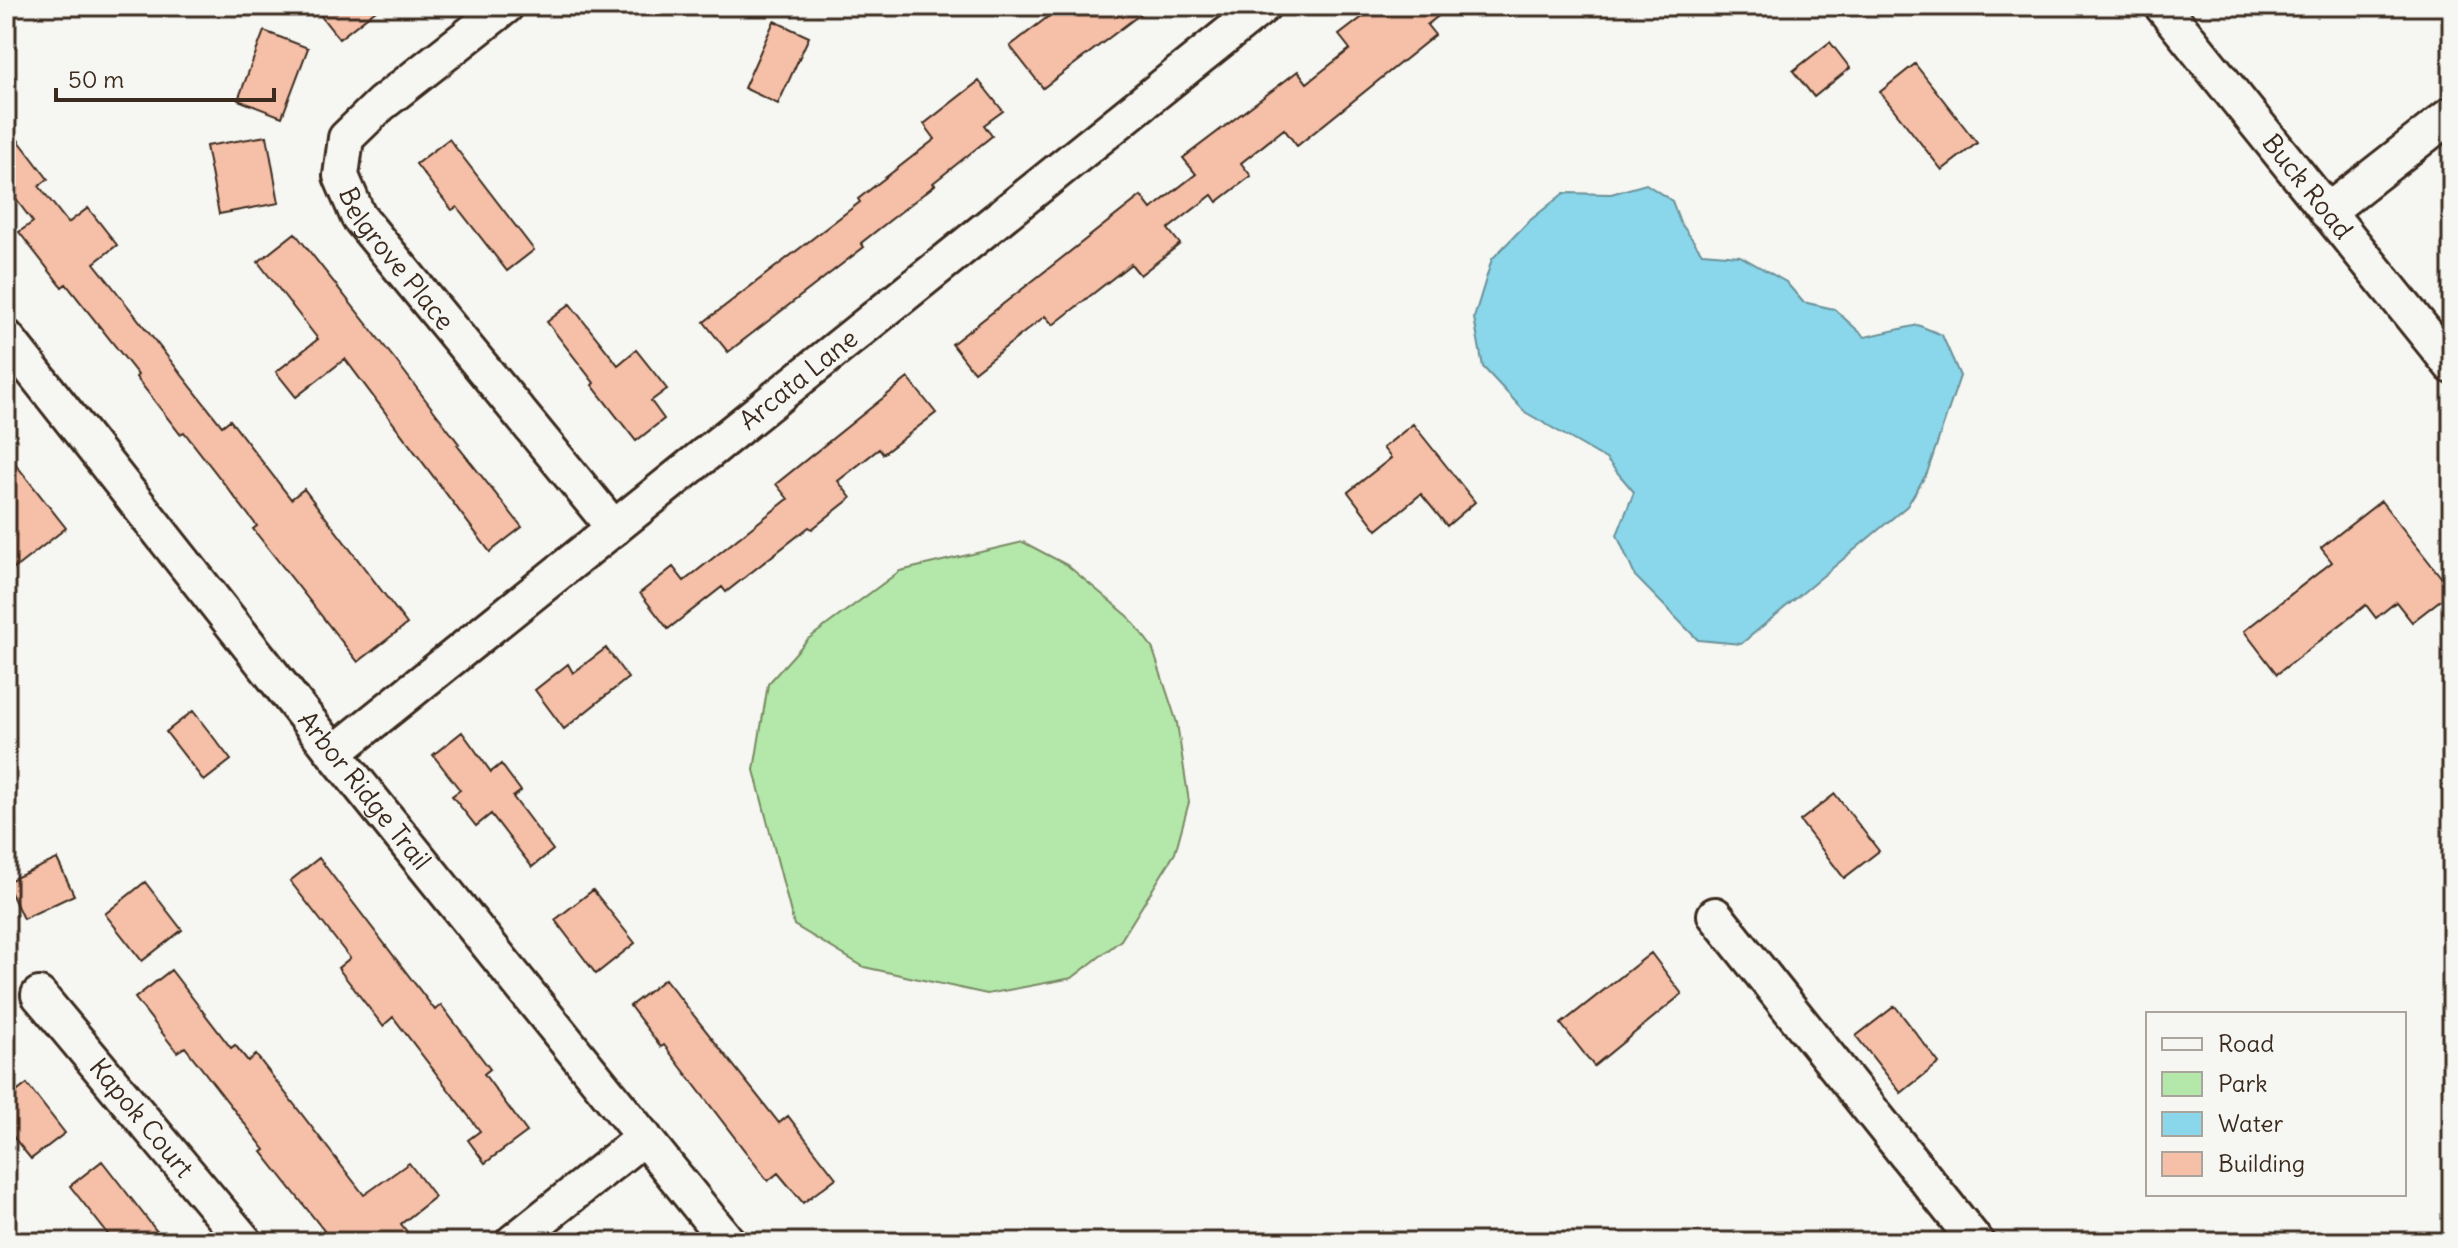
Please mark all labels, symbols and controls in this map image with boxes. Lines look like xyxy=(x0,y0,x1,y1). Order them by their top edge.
scale bar xyxy=(56,52,274,102)
text: 50 m xyxy=(68,64,124,94)
street label: Buck Road xyxy=(2256,127,2360,246)
street label: Belgrove Place xyxy=(332,182,462,336)
street label: Arcata Lane xyxy=(732,322,864,437)
street label: Arbor Ridge Trail xyxy=(291,704,438,876)
legend xyxy=(2146,1012,2406,1196)
text: Road xyxy=(2218,1028,2274,1058)
street label: Kapok Court xyxy=(83,1051,201,1184)
text: Park xyxy=(2218,1068,2268,1098)
text: Water xyxy=(2218,1108,2283,1138)
text: Building xyxy=(2218,1148,2305,1178)

